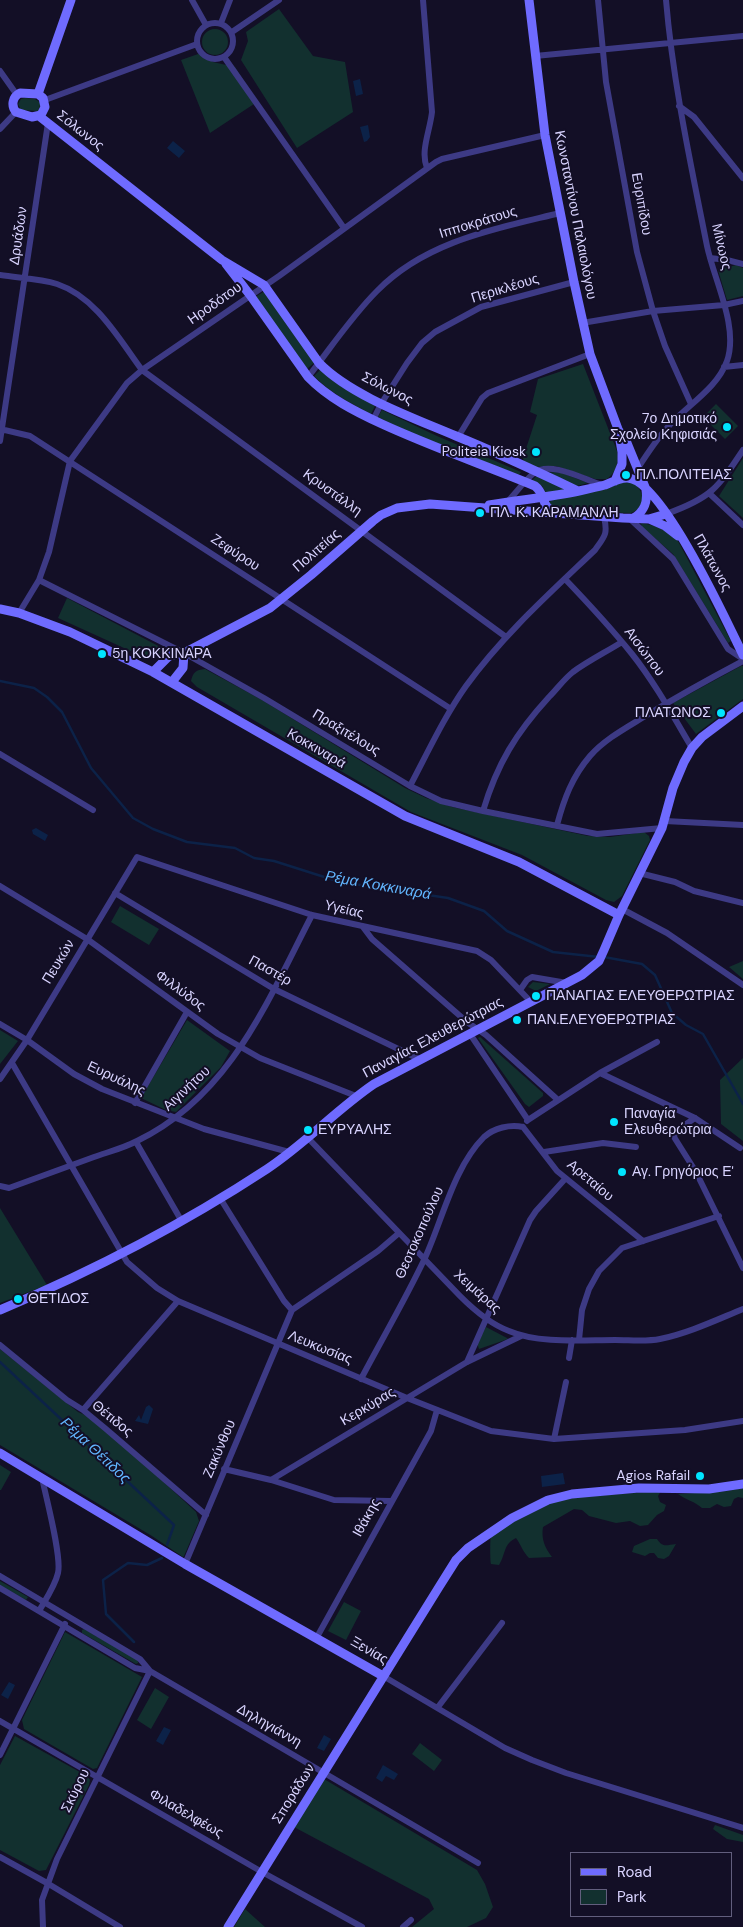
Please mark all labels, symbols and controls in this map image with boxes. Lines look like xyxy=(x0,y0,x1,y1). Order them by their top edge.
street label: Σόλωνος xyxy=(53,107,107,155)
street label: Κωνσταντίνου Παλαιολόγου xyxy=(550,129,600,301)
street label: Ευριπίδου xyxy=(627,171,655,237)
street label: Ιπποκράτους xyxy=(437,203,519,243)
street label: Δρυάδων xyxy=(7,206,31,266)
street label: Μίνωος xyxy=(708,222,734,272)
street label: Περικλέους xyxy=(469,271,541,307)
street label: Ηροδότου xyxy=(185,279,245,329)
street label: Σόλωνος xyxy=(358,369,416,409)
place label: 7ο Δημοτικό Σχολείο Κηφισιάς xyxy=(610,411,717,444)
marker: 7ο Δημοτικό Σχολείο Κηφισιάς xyxy=(721,421,733,433)
place label: Politeia Kiosk xyxy=(442,444,526,460)
marker: Politeia Kiosk xyxy=(530,446,542,458)
street label: Κρυστάλλη xyxy=(299,466,365,520)
place label: ΠΛ.ΠΟΛΙΤΕΙΑΣ xyxy=(636,467,732,483)
marker: ΠΛ.ΠΟΛΙΤΕΙΑΣ xyxy=(620,469,632,481)
place label: ΠΛ. Κ. ΚΑΡΑΜΑΝΛΗ xyxy=(490,505,619,521)
marker: ΠΛ. Κ. ΚΑΡΑΜΑΝΛΗ xyxy=(474,507,486,519)
street label: Πολιτείας xyxy=(290,526,344,576)
street label: Ζεφύρου xyxy=(207,531,263,575)
street label: Πλάτωνος xyxy=(689,531,735,595)
street label: Αισώπου xyxy=(620,624,668,680)
place label: 5η ΚΟΚΚΙΝΑΡΑ xyxy=(112,646,211,662)
marker: 5η ΚΟΚΚΙΝΑΡΑ xyxy=(96,648,108,660)
place label: ΠΛΑΤΩΝΟΣ xyxy=(635,705,711,721)
street label: Πραξιτέλους xyxy=(309,706,383,760)
marker: ΠΛΑΤΩΝΟΣ xyxy=(715,707,727,719)
street label: Κοκκιναρά xyxy=(284,725,348,773)
water label: Ρέμα Κοκκιναρά xyxy=(324,868,432,904)
street label: Υγείας xyxy=(323,897,365,923)
street label: Πευκών xyxy=(39,937,79,987)
street label: Παστέρ xyxy=(246,952,294,990)
street label: Φιλλύδος xyxy=(152,967,208,1015)
place label: ΠΑΝΑΓΙΑΣ ΕΛΕΥΘΕΡΩΤΡΙΑΣ xyxy=(546,988,735,1004)
marker: ΠΑΝΑΓΙΑΣ ΕΛΕΥΘΕΡΩΤΡΙΑΣ xyxy=(530,990,542,1002)
street label: Παναγίας Ελευθερώτριας xyxy=(360,994,506,1082)
place label: ΠΑΝ.ΕΛΕΥΘΕΡΩΤΡΙΑΣ xyxy=(527,1012,676,1028)
marker: ΠΑΝ.ΕΛΕΥΘΕΡΩΤΡΙΑΣ xyxy=(511,1014,523,1026)
street label: Ευρυάλης xyxy=(84,1058,148,1100)
street label: Αιγινήτου xyxy=(160,1063,214,1115)
place label: Παναγία Ελευθερώτρια xyxy=(624,1106,712,1138)
marker: Παναγία Ελευθερώτρια xyxy=(608,1116,620,1128)
place label: ΕΥΡΥΑΛΗΣ xyxy=(318,1122,392,1138)
marker: ΕΥΡΥΑΛΗΣ xyxy=(302,1124,314,1136)
street label: Αρεταίου xyxy=(563,1157,617,1205)
place label: Αγ. Γρηγόριος Ε' xyxy=(632,1164,734,1180)
marker: Αγ. Γρηγόριος Ε' xyxy=(616,1166,628,1178)
street label: Θεοτοκοπούλου xyxy=(392,1184,448,1282)
street label: Χειμάρας xyxy=(450,1266,504,1318)
place label: ΘΕΤΙΔΟΣ xyxy=(28,1291,89,1307)
marker: ΘΕΤΙΔΟΣ xyxy=(12,1293,24,1305)
street label: Λευκωσίας xyxy=(286,1328,354,1368)
street label: Κερκύρας xyxy=(338,1384,398,1430)
street label: Θέτιδος xyxy=(88,1397,136,1441)
water label: Ρέμα Θέτιδος xyxy=(56,1414,134,1488)
street label: Ζακύνθου xyxy=(200,1417,240,1481)
place label: Agios Rafail xyxy=(616,1468,690,1484)
marker: Agios Rafail xyxy=(694,1470,706,1482)
street label: Ιθάκης xyxy=(350,1496,384,1540)
street label: Ξενίας xyxy=(347,1634,391,1668)
street label: Δηληγιάννη xyxy=(234,1701,304,1751)
street label: Σποράδων xyxy=(269,1761,319,1827)
street label: Σκύρου xyxy=(58,1766,94,1816)
street label: Φιλαδελφέως xyxy=(146,1786,226,1842)
legend xyxy=(570,1852,733,1917)
text: Road xyxy=(617,1862,652,1882)
text: Park xyxy=(617,1887,647,1907)

